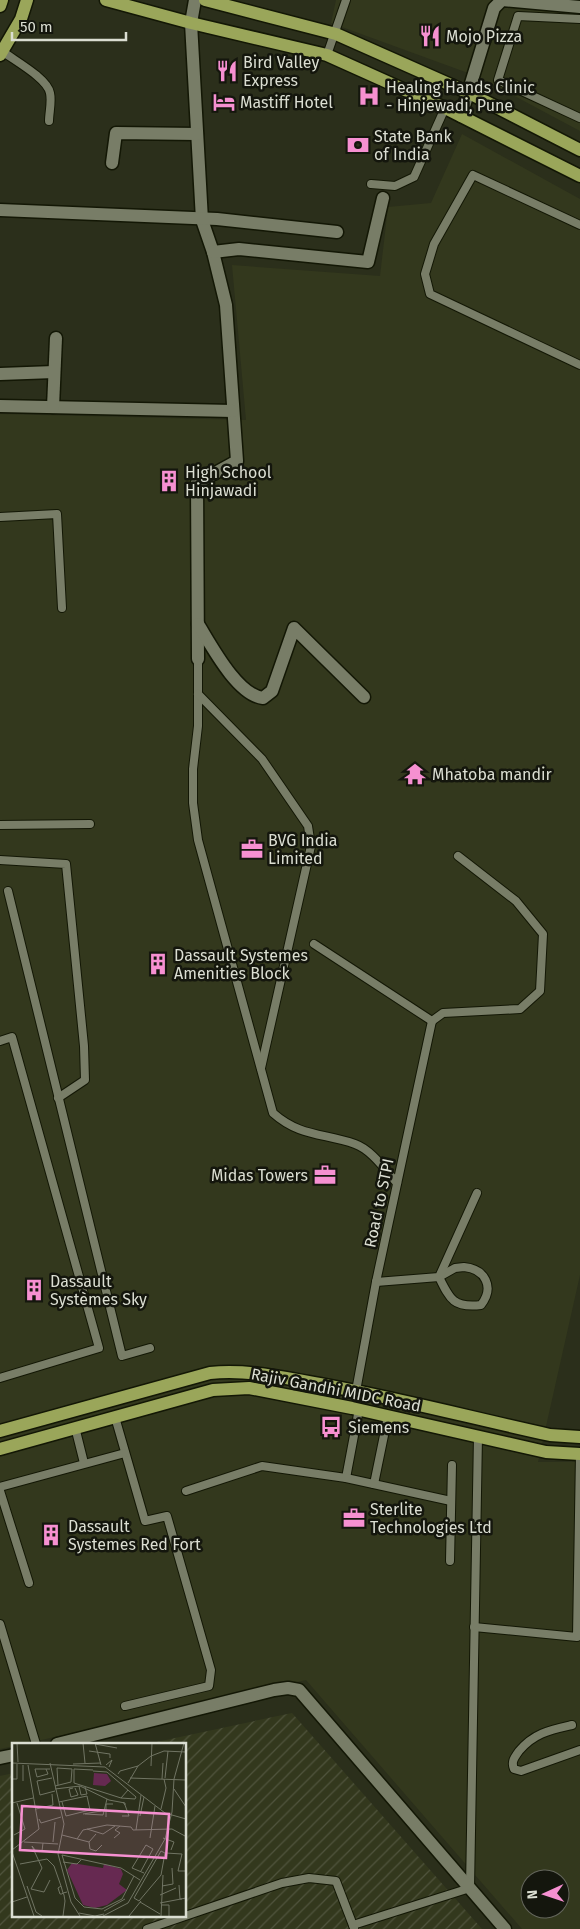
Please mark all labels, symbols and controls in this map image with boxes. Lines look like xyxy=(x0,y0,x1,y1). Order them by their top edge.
scale bar xyxy=(12,10,126,42)
text: 50 m xyxy=(20,18,53,36)
restaurant icon: Mojo Pizza xyxy=(417,23,443,49)
place label: Mojo Pizza xyxy=(446,27,522,46)
place label: Bird Valley Express xyxy=(243,53,319,90)
restaurant icon: Bird Valley Express xyxy=(214,58,240,84)
place label: Healing Hands Clinic - Hinjewadi, Pune xyxy=(386,78,535,115)
hospital icon: Healing Hands Clinic - Hinjewadi, Pune xyxy=(356,83,382,109)
hotel icon: Mastiff Hotel xyxy=(211,89,237,115)
place label: Mastiff Hotel xyxy=(240,93,333,112)
place label: State Bank of India xyxy=(374,127,452,164)
bank icon: State Bank of India xyxy=(345,132,371,158)
place label: High School Hinjawadi xyxy=(185,463,272,500)
building icon: High School Hinjawadi xyxy=(156,468,182,494)
temple icon: Mhatoba mandir xyxy=(402,761,428,787)
place label: Mhatoba mandir xyxy=(432,765,553,784)
place label: BVG India Limited xyxy=(268,831,338,868)
office icon: BVG India Limited xyxy=(239,836,265,862)
place label: Dassault Systemes Amenities Block xyxy=(174,946,308,983)
building icon: Dassault Systemes Amenities Block xyxy=(145,951,171,977)
street label: Road to STPI xyxy=(360,1157,398,1249)
office icon: Midas Towers xyxy=(312,1162,338,1188)
place label: Midas Towers xyxy=(211,1166,308,1185)
place label: Dassault Systèmes Sky xyxy=(50,1272,147,1309)
building icon: Dassault Systèmes Sky xyxy=(21,1277,47,1303)
street label: Rajiv Gandhi MIDC Road xyxy=(249,1364,423,1416)
bus stop icon: Siemens xyxy=(318,1414,344,1440)
place label: Siemens xyxy=(348,1418,409,1437)
place label: Sterlite Technologies Ltd xyxy=(370,1500,492,1537)
office icon: Sterlite Technologies Ltd xyxy=(341,1505,367,1531)
place label: Dassault Systemes Red Fort xyxy=(68,1517,201,1554)
building icon: Dassault Systemes Red Fort xyxy=(38,1522,64,1548)
inset map xyxy=(12,1743,186,1916)
north arrow xyxy=(520,1869,570,1919)
text: N xyxy=(524,1890,541,1900)

